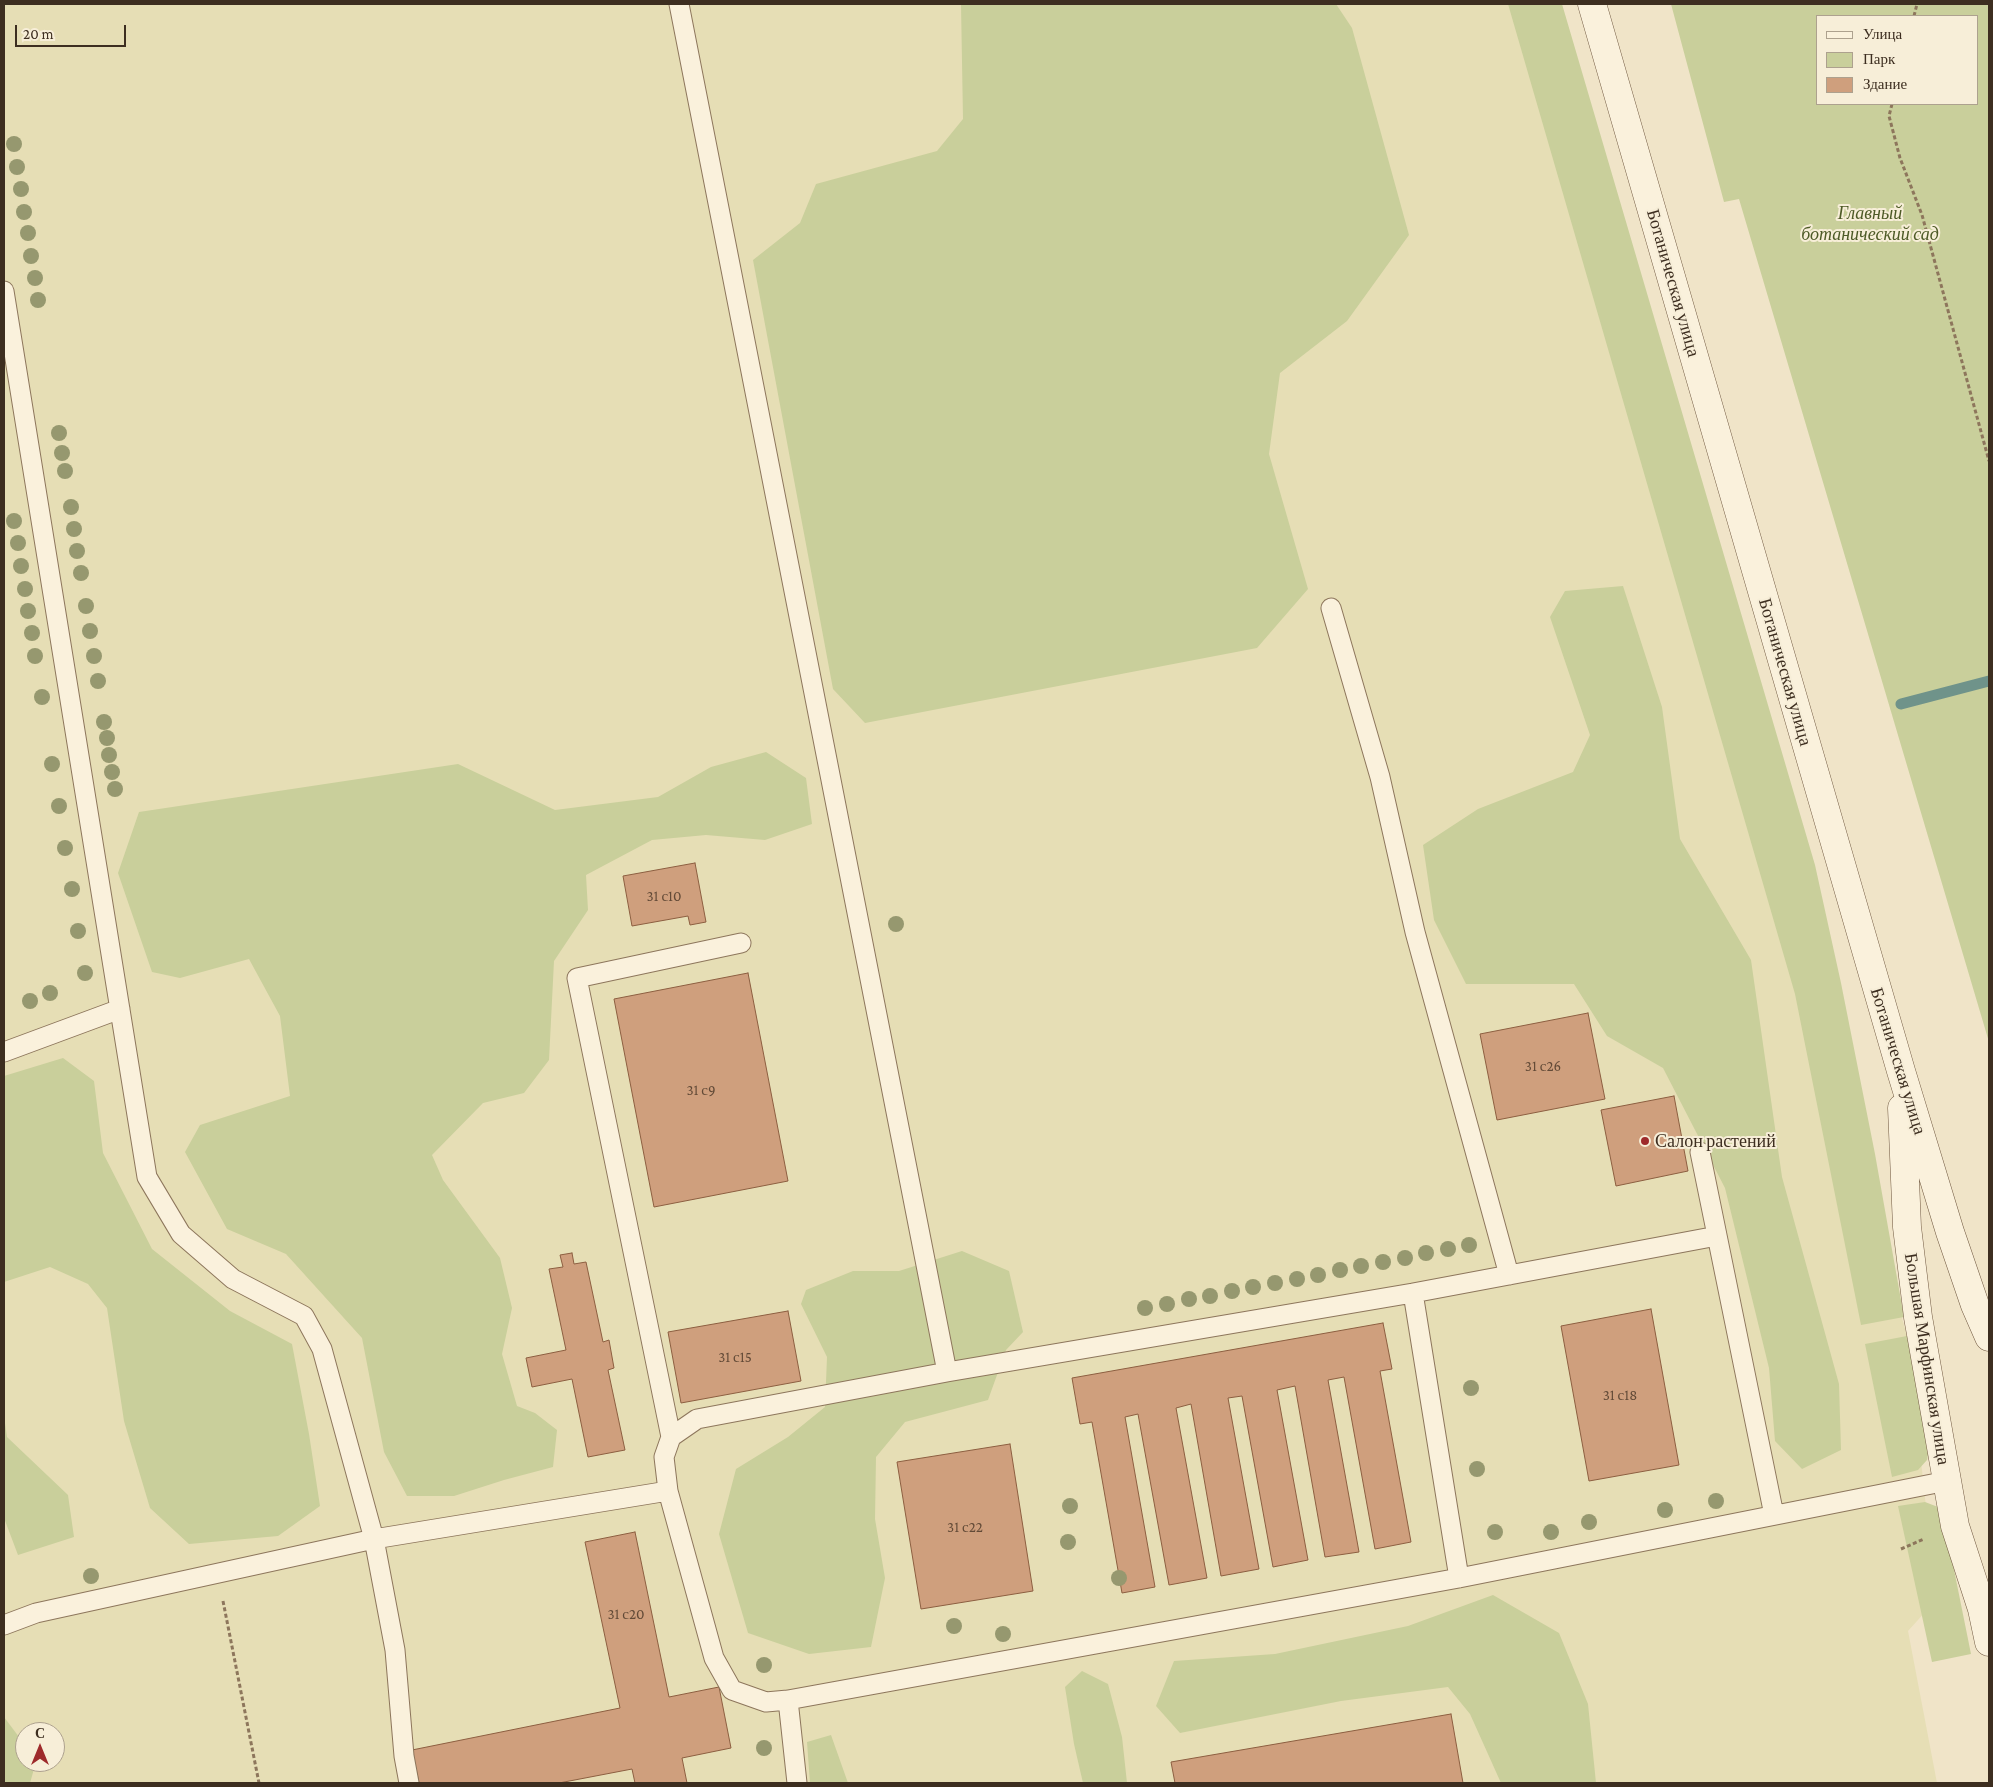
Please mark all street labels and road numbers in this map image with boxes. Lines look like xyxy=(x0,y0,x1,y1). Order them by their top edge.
street label: Ботаническая улица xyxy=(1642,207,1704,359)
street label: Ботаническая улица xyxy=(1754,596,1816,748)
street label: Ботаническая улица xyxy=(1865,985,1931,1137)
street label: Большая Марфинская улица xyxy=(1900,1251,1954,1467)

